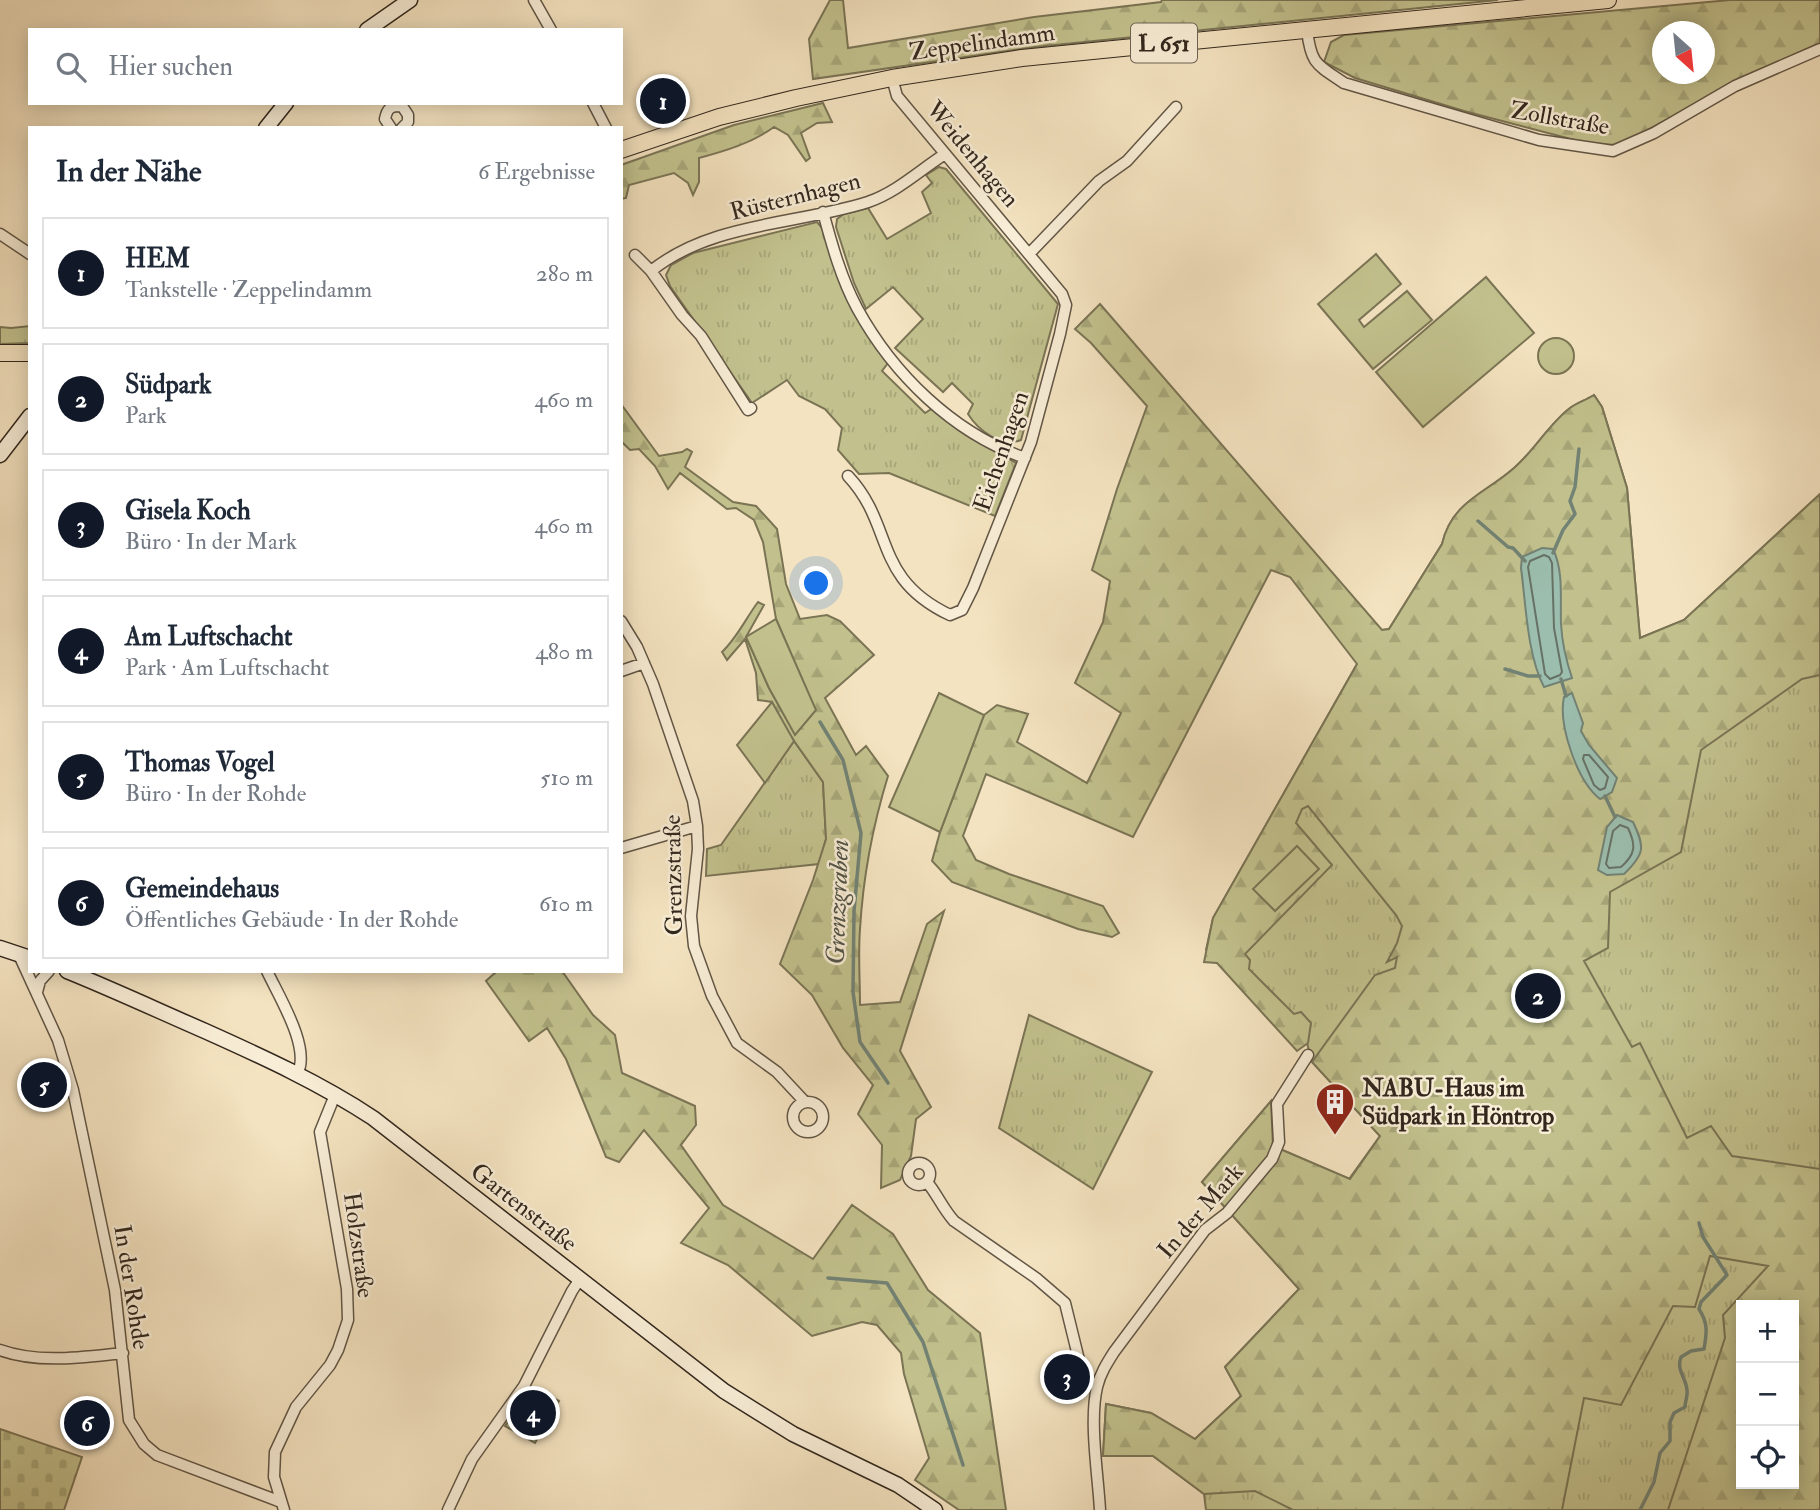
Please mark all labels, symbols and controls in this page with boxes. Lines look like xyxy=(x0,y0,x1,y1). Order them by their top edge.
street label: Zeppelindamm xyxy=(908,17,1057,68)
north arrow xyxy=(1652,21,1715,84)
road number: L 651 xyxy=(1131,24,1197,62)
search box xyxy=(28,28,623,105)
icon: search xyxy=(52,48,90,86)
text: Hier suchen xyxy=(108,51,233,83)
pin: 1 xyxy=(640,75,686,127)
street label: Weidenhagen xyxy=(918,94,1026,214)
street label: Zollstraße xyxy=(1508,95,1612,142)
text: In der Nähe xyxy=(56,153,201,190)
text: 6 Ergebnisse xyxy=(478,157,595,186)
street label: Rüsternhagen xyxy=(727,165,864,228)
text: HEM xyxy=(125,243,190,275)
text: 1 xyxy=(77,259,85,288)
text: 280 m xyxy=(536,259,593,288)
text: Tankstelle · Zeppelindamm xyxy=(125,275,372,304)
text: Südpark xyxy=(125,369,211,401)
text: 2 xyxy=(75,385,87,414)
text: 460 m xyxy=(535,385,593,414)
street label: Eichenhagen xyxy=(966,387,1036,515)
text: Park xyxy=(125,401,167,430)
text: Gisela Koch xyxy=(125,495,251,527)
text: 3 xyxy=(77,511,85,540)
text: 460 m xyxy=(535,511,593,540)
text: Büro · In der Mark xyxy=(125,527,297,556)
your location xyxy=(799,566,833,600)
text: Am Luftschacht xyxy=(125,621,292,653)
text: 4 xyxy=(75,637,87,666)
text: 480 m xyxy=(535,637,593,666)
text: Park · Am Luftschacht xyxy=(125,653,329,682)
text: Thomas Vogel xyxy=(125,747,275,779)
text: 5 xyxy=(76,763,86,792)
text: 510 m xyxy=(540,763,593,792)
text: Büro · In der Rohde xyxy=(125,779,306,808)
street label: Grenzstraße xyxy=(657,814,690,936)
water label: Grenzgraben xyxy=(820,839,856,965)
text: Gemeindehaus xyxy=(125,873,279,905)
text: 6 xyxy=(75,889,87,918)
text: 610 m xyxy=(539,889,593,918)
text: Öffentliches Gebäude · In der Rohde xyxy=(125,905,458,934)
pin: 2 xyxy=(1515,970,1561,1022)
pin: 5 xyxy=(21,1059,67,1111)
place label: NABU-Haus im Südpark in Höntrop xyxy=(1361,1073,1554,1132)
building icon: NABU-Haus im Südpark in Höntrop xyxy=(1314,1081,1356,1136)
street label: Gartenstraße xyxy=(464,1156,583,1259)
street label: In der Mark xyxy=(1151,1157,1251,1265)
street label: Holzstraße xyxy=(336,1190,381,1300)
street label: In der Rohde xyxy=(106,1223,157,1352)
map controls xyxy=(1736,1300,1799,1489)
button: + xyxy=(1736,1300,1799,1363)
pin: 3 xyxy=(1044,1351,1090,1403)
button: − xyxy=(1736,1363,1799,1426)
pin: 4 xyxy=(510,1387,556,1439)
pin: 6 xyxy=(64,1397,110,1449)
button: locate xyxy=(1736,1426,1799,1489)

